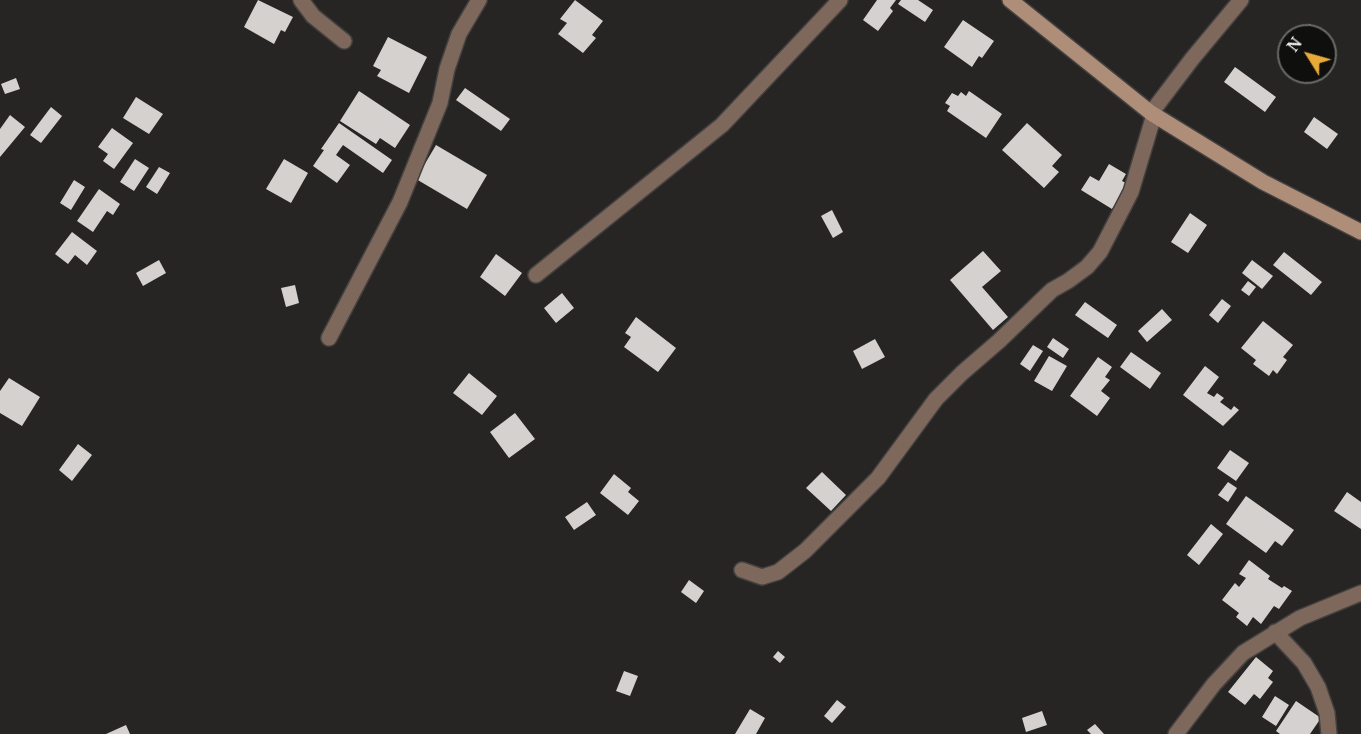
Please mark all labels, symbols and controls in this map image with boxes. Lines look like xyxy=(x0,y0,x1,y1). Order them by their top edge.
north arrow xyxy=(1277,24,1337,84)
text: N xyxy=(1282,33,1307,56)

